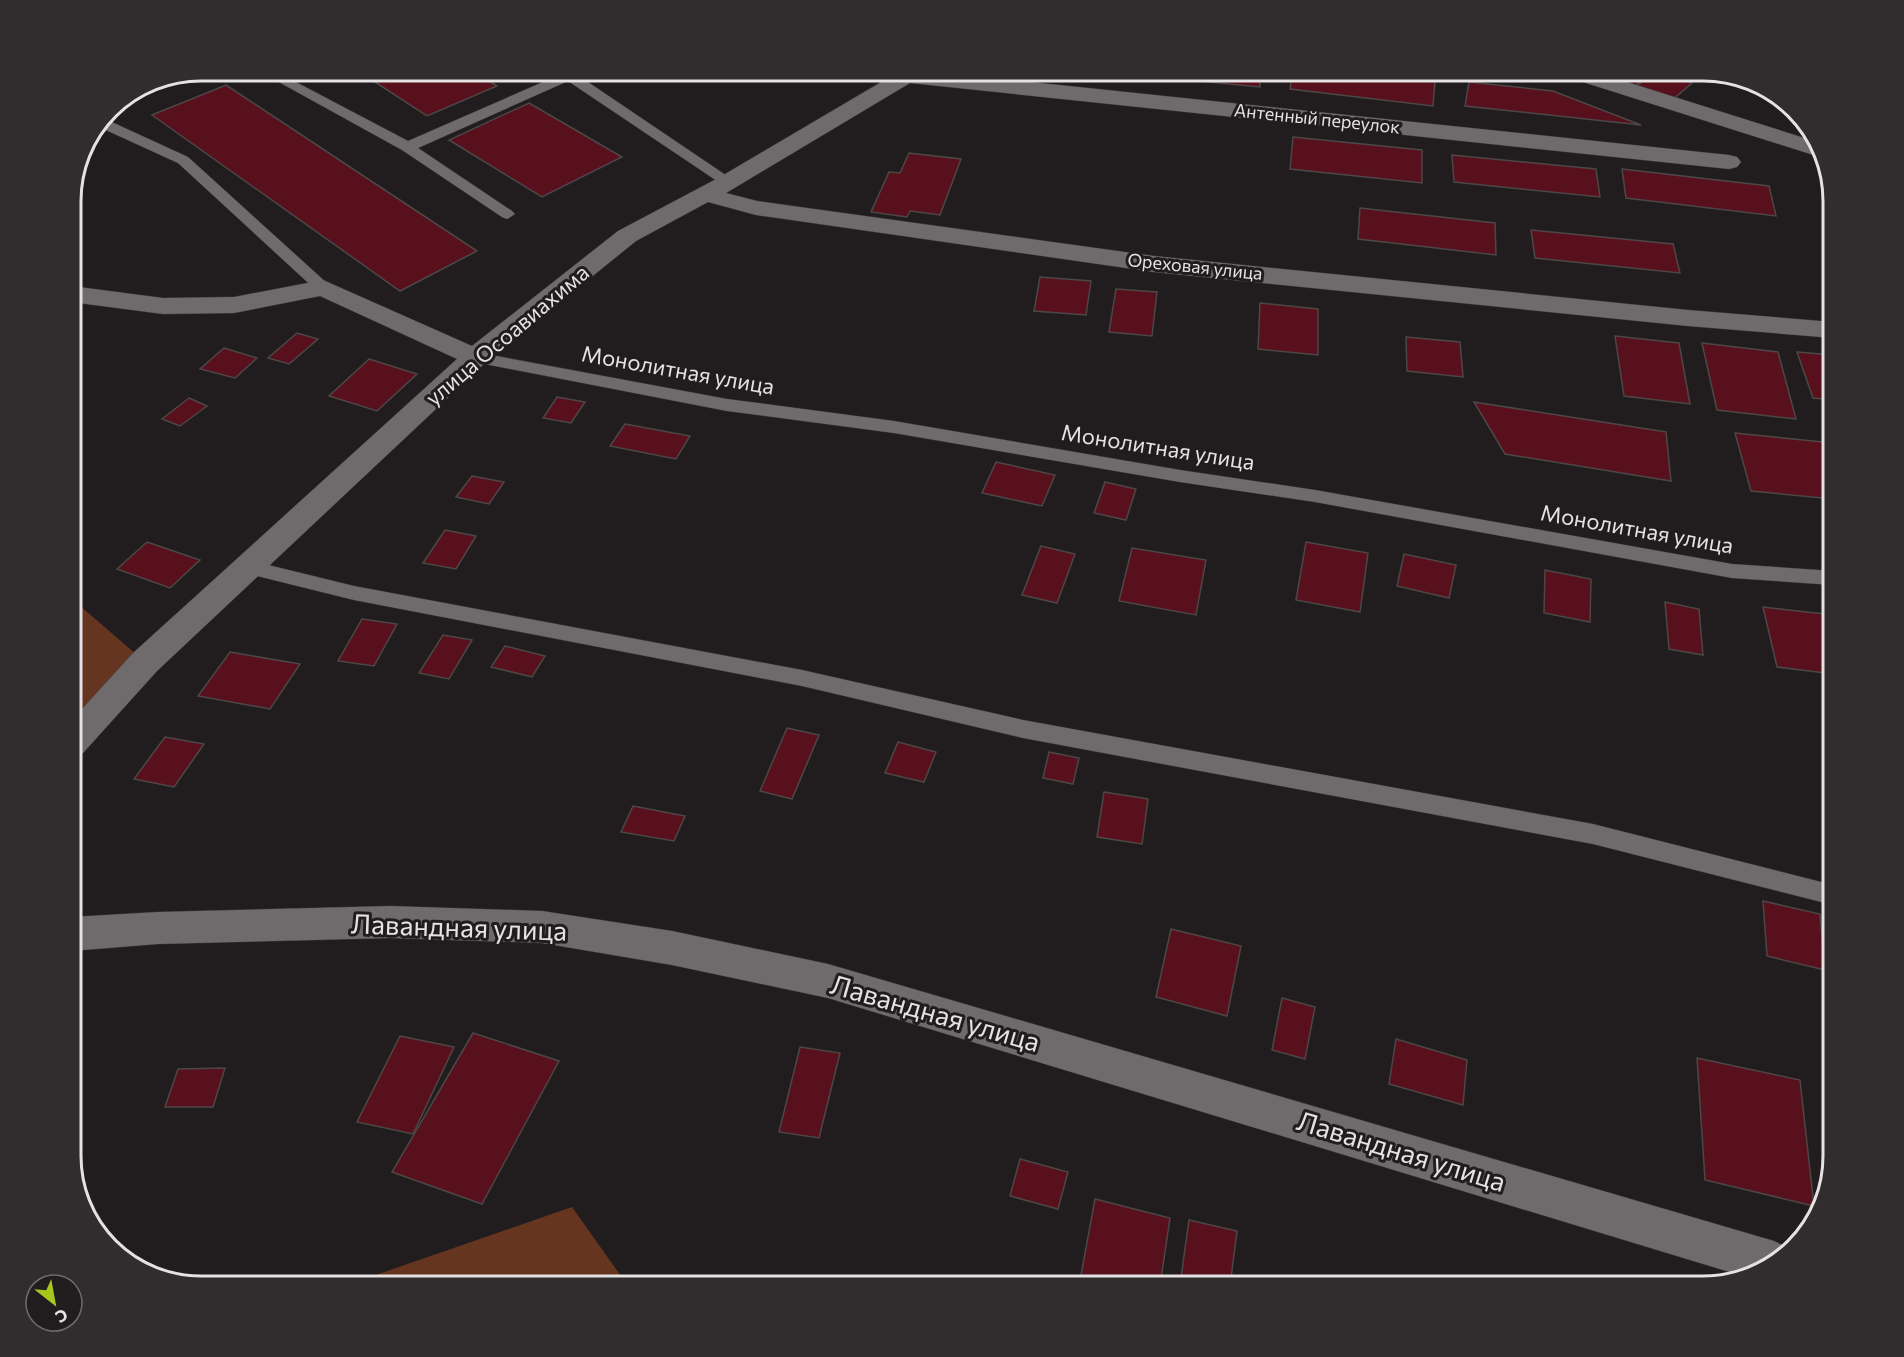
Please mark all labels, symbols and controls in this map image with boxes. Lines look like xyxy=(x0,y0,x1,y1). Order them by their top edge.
street label: Антенный переулок xyxy=(1233,98,1402,138)
street label: Ореховая улица xyxy=(1126,248,1264,284)
street label: улица Осоавиахима xyxy=(420,258,594,411)
street label: Монолитная улица xyxy=(580,339,777,400)
street label: Монолитная улица xyxy=(1060,418,1257,475)
street label: Монолитная улица xyxy=(1539,498,1736,559)
street label: Лавандная улица xyxy=(350,906,568,947)
street label: Лавандная улица xyxy=(827,967,1044,1058)
street label: Лавандная улица xyxy=(1293,1103,1510,1198)
north arrow xyxy=(24,1273,84,1333)
text: С xyxy=(52,1305,72,1327)

